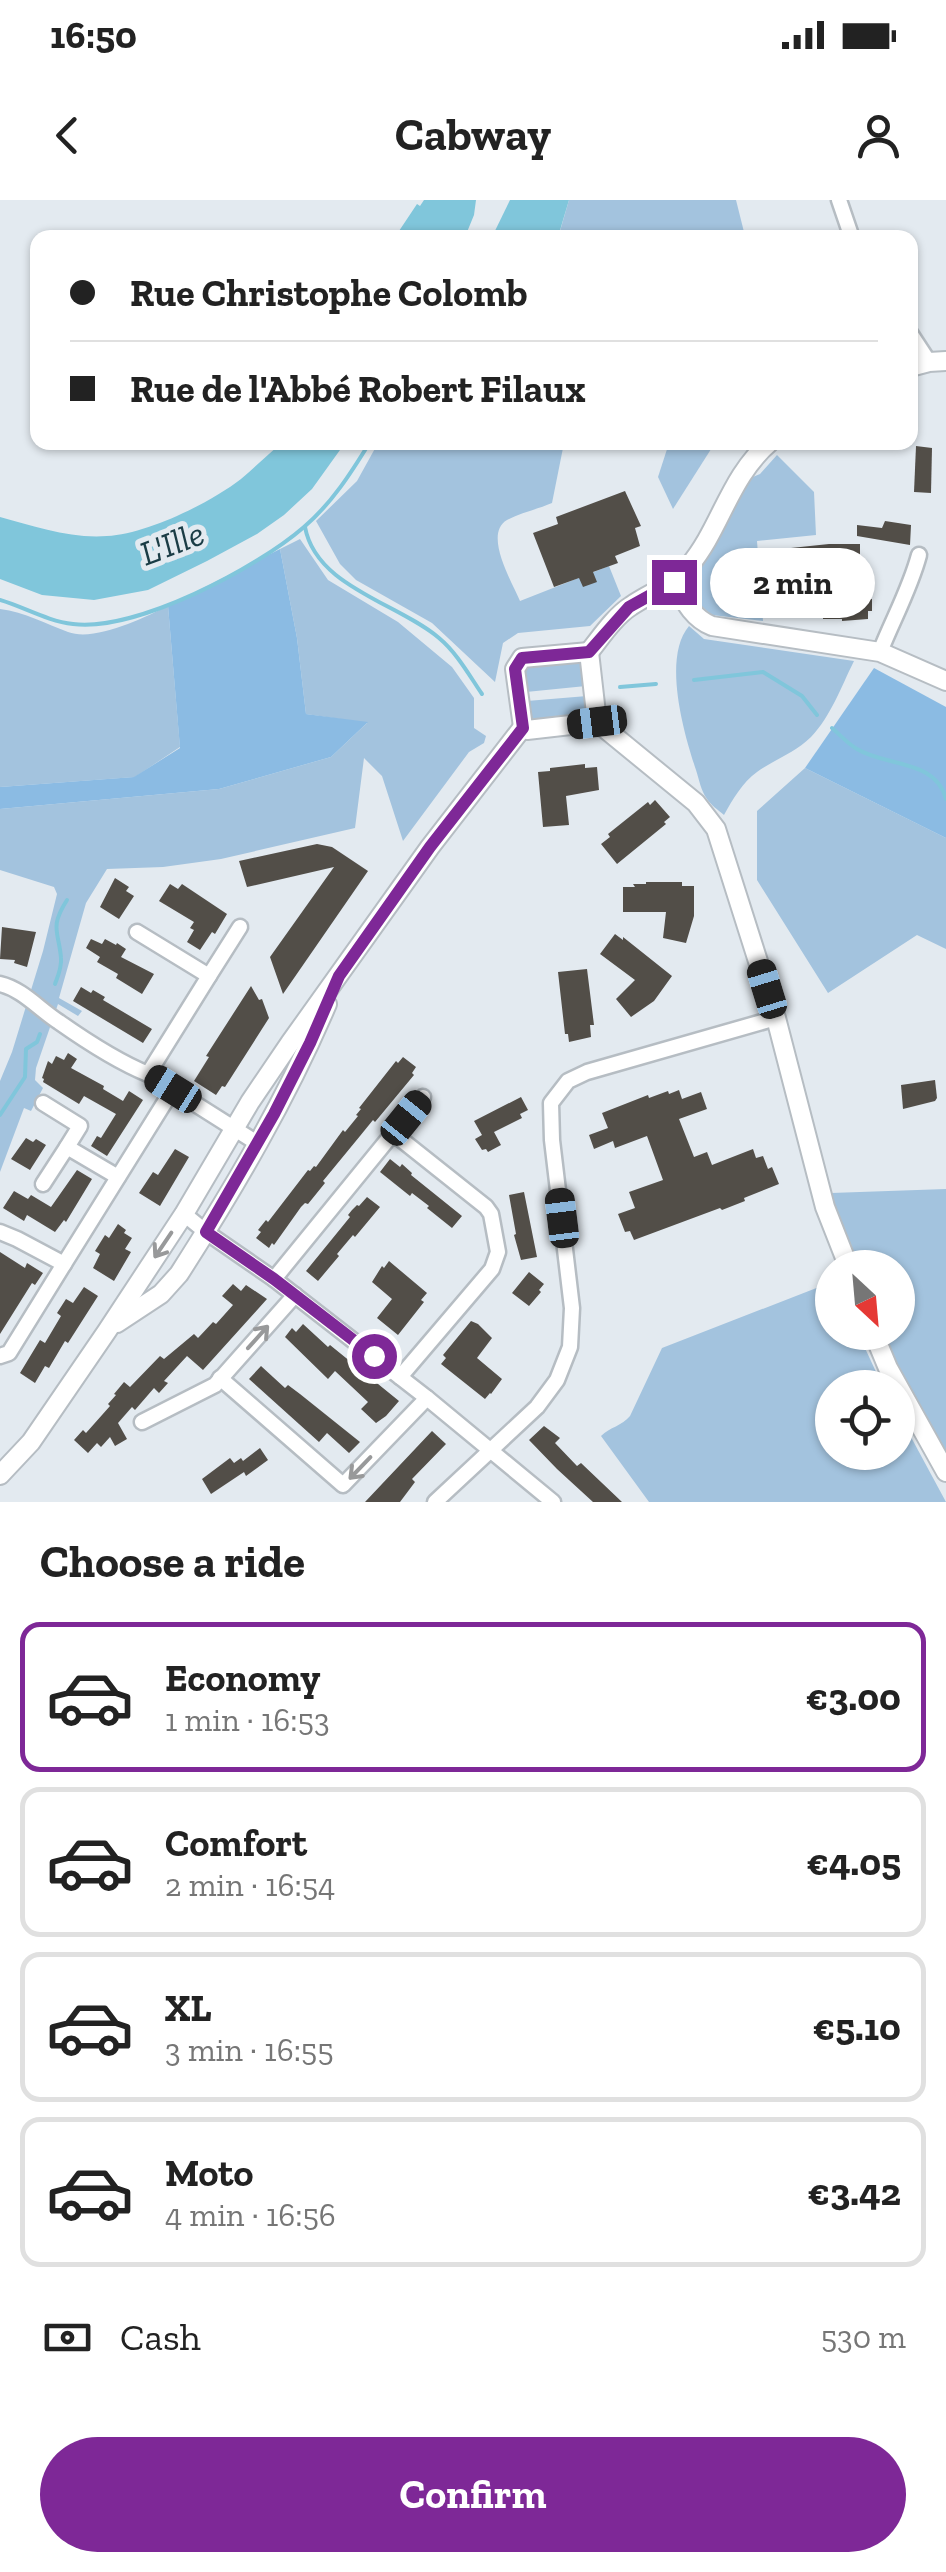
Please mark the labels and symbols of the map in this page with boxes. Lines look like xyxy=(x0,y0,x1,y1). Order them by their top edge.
water label: L'Ille xyxy=(134,512,210,574)
callout: 2 min xyxy=(709,547,874,617)
route end xyxy=(652,560,697,605)
car xyxy=(565,703,629,741)
car xyxy=(744,956,790,1022)
car xyxy=(140,1060,206,1118)
car xyxy=(375,1085,437,1151)
car xyxy=(543,1186,581,1250)
one-way arrow xyxy=(153,1230,174,1259)
north arrow xyxy=(815,1250,915,1350)
one-way arrow xyxy=(246,1325,269,1350)
route start xyxy=(352,1334,397,1379)
one-way arrow xyxy=(348,1456,372,1480)

